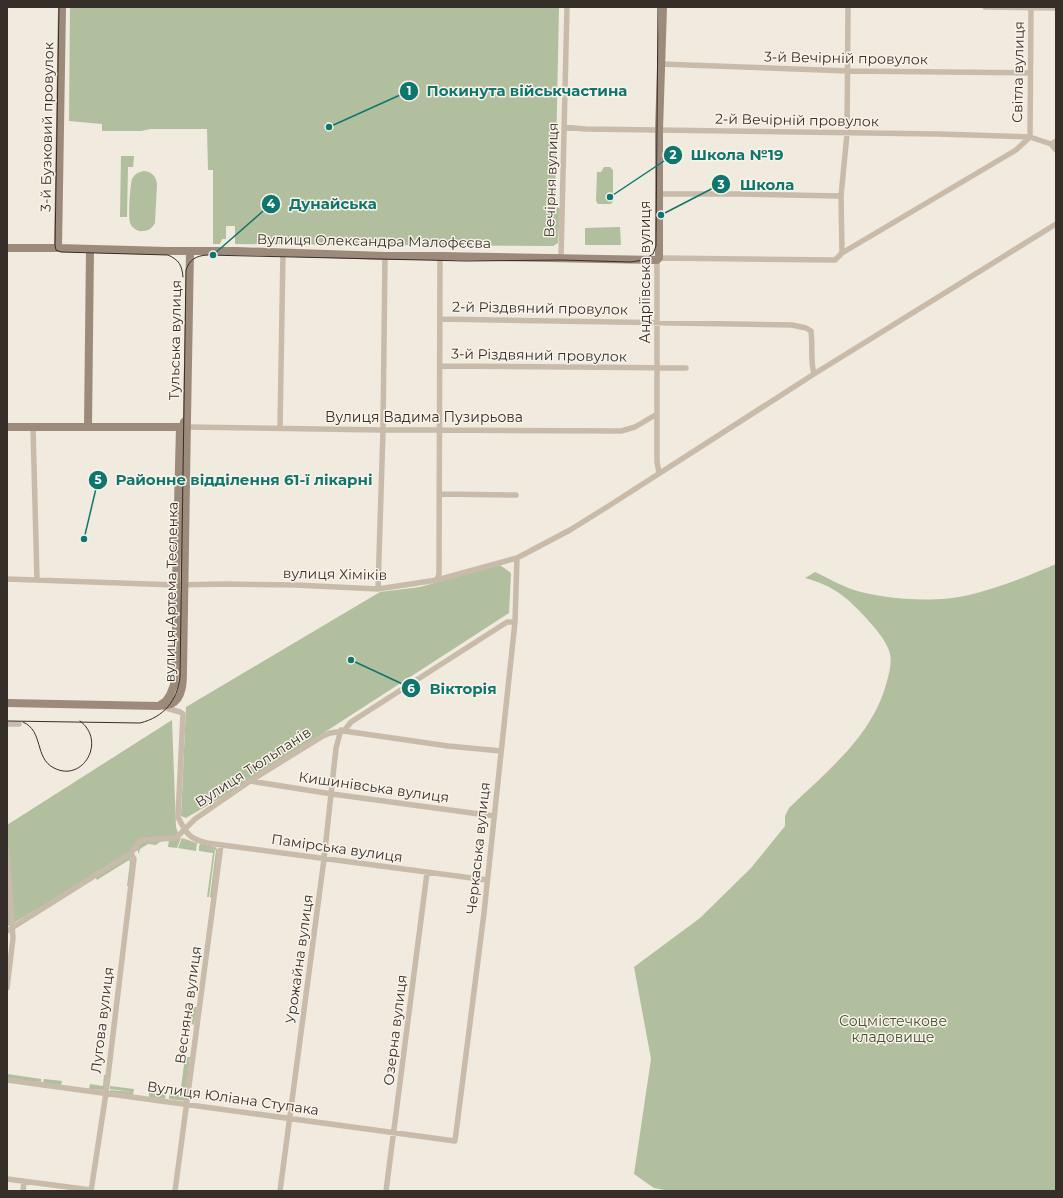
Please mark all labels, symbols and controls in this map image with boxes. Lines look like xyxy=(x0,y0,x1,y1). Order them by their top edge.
street label: Світла вулиця xyxy=(1008,21,1028,123)
street label: 3-й Бузковий провулок xyxy=(37,42,57,212)
street label: 3-й Вечірній провулок xyxy=(764,48,928,68)
callout: Покинута військчастина xyxy=(399,77,636,104)
text: Покинута військчастина xyxy=(427,81,627,100)
text: 1 xyxy=(407,83,411,98)
street label: 2-й Вечірній провулок xyxy=(715,110,879,130)
street label: Вечірня вулиця xyxy=(540,122,562,238)
callout: Школа №19 xyxy=(663,141,792,168)
text: Школа №19 xyxy=(691,145,783,164)
text: 2 xyxy=(669,147,677,162)
callout: Школа xyxy=(711,171,802,198)
text: Школа xyxy=(740,175,794,194)
text: 3 xyxy=(716,177,725,192)
callout: Дунайська xyxy=(261,190,385,217)
text: Дунайська xyxy=(289,194,377,213)
text: 4 xyxy=(267,196,276,211)
street label: Андріївська вулиця xyxy=(636,201,654,343)
street label: Вулиця Олександра Малофєєва xyxy=(257,230,491,252)
street label: Тульська вулиця xyxy=(165,280,185,400)
street label: 2-й Різдвяний провулок xyxy=(452,297,628,319)
street label: 3-й Різдвяний провулок xyxy=(451,344,627,366)
street label: Вулиця Вадима Пузирьова xyxy=(325,408,523,426)
callout: Районне відділення 61-ї лікарні xyxy=(88,466,381,493)
text: Районне відділення 61-ї лікарні xyxy=(116,470,372,489)
text: 5 xyxy=(94,472,102,487)
street label: вулиця Артема Тесленка xyxy=(160,502,182,682)
street label: вулиця Хіміків xyxy=(283,564,387,584)
callout: Вікторія xyxy=(401,675,504,702)
text: Вікторія xyxy=(429,679,497,698)
text: 6 xyxy=(407,681,415,696)
street label: Вулиця Тюльпанів xyxy=(192,723,314,811)
street label: Кишинівська вулиця xyxy=(298,768,450,806)
street label: Черкаська вулиця xyxy=(462,781,494,915)
street label: Памірська вулиця xyxy=(270,830,404,866)
street label: Урожайна вулиця xyxy=(281,893,317,1025)
street label: Весняна вулиця xyxy=(171,945,205,1065)
street label: Лугова вулиця xyxy=(87,966,117,1074)
street label: Озерна вулиця xyxy=(379,974,411,1086)
park label: Соцмістечкове кладовище xyxy=(839,1012,947,1046)
street label: Вулиця Юліана Ступака xyxy=(146,1077,320,1119)

